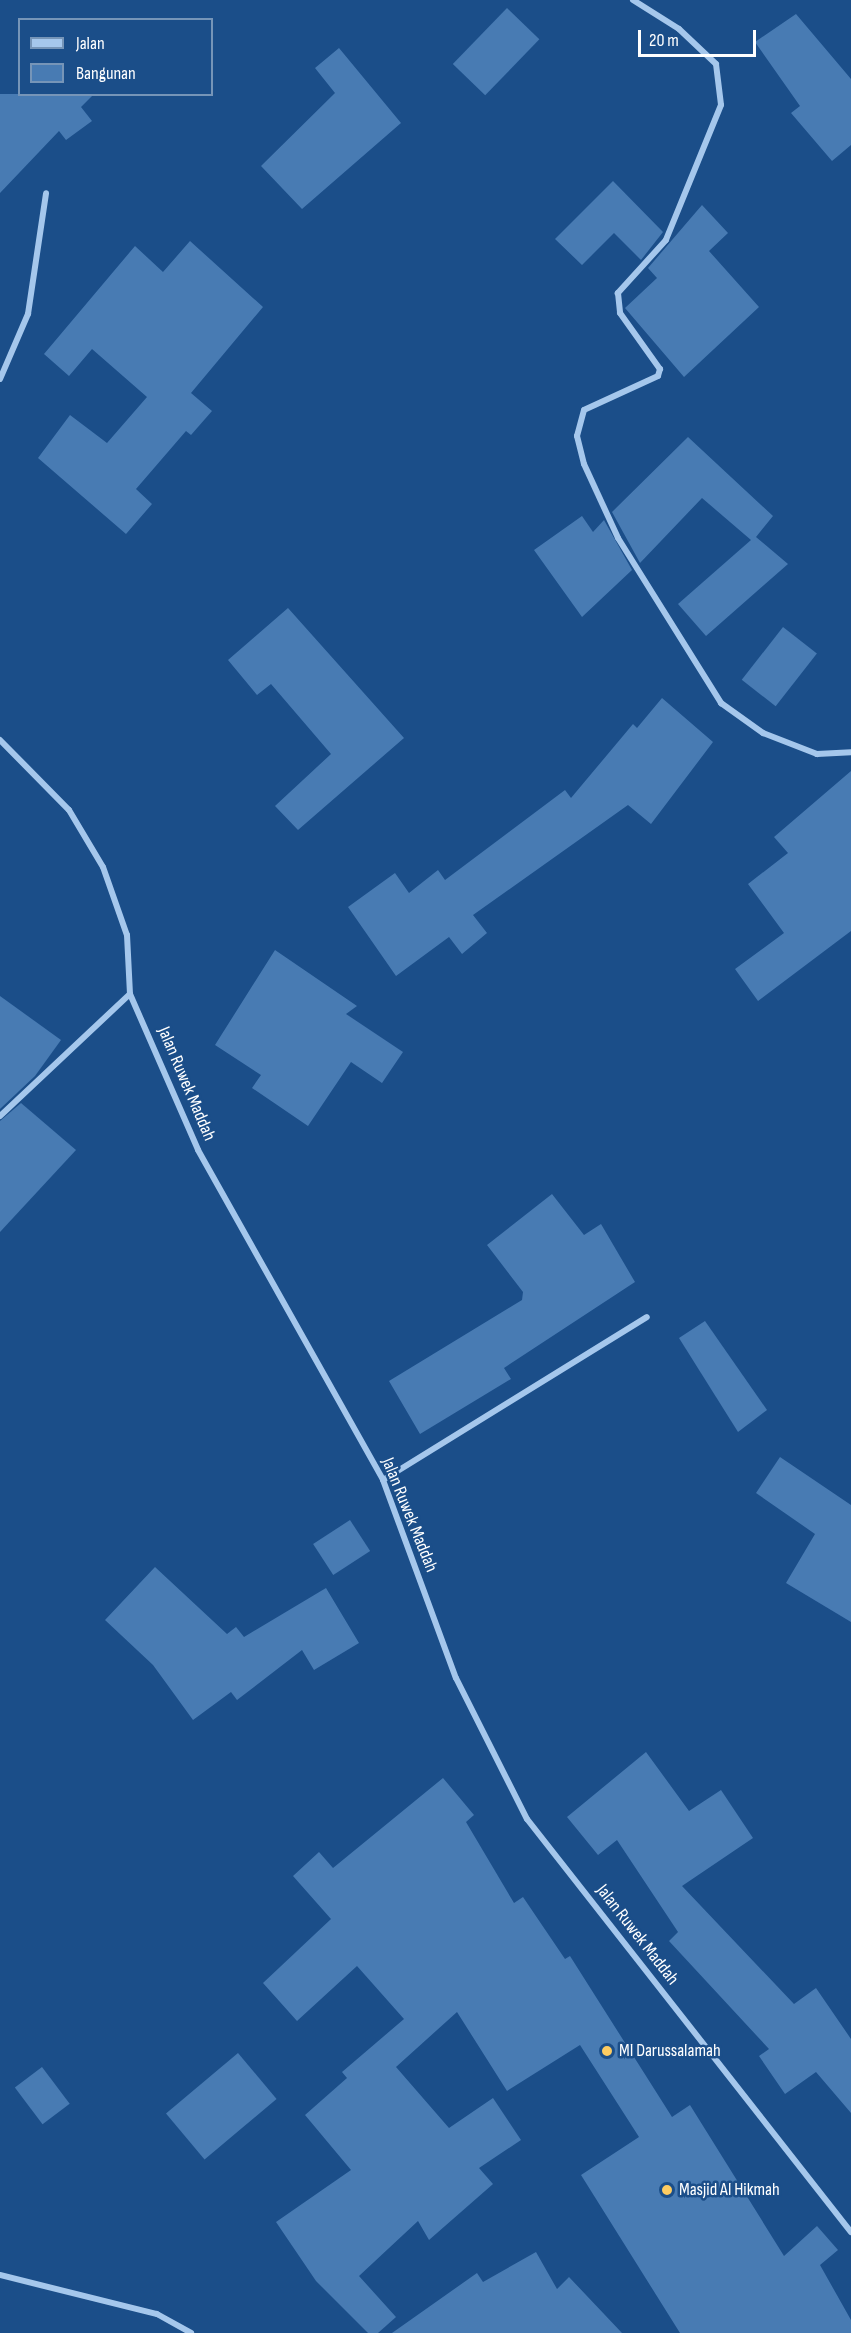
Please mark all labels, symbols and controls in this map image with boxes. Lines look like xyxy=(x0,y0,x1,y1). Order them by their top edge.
legend xyxy=(18,18,213,96)
scale bar xyxy=(641,18,760,56)
text: 20 m xyxy=(649,30,679,51)
text: Jalan xyxy=(76,33,105,54)
text: Bangunan xyxy=(76,63,136,84)
street label: Jalan Ruwek Maddah xyxy=(152,1024,220,1144)
street label: Jalan Ruwek Maddah xyxy=(376,1455,442,1575)
street label: Jalan Ruwek Maddah xyxy=(591,1880,683,1990)
place label: MI Darussalamah xyxy=(619,2040,721,2062)
marker: MI Darussalamah xyxy=(600,2044,614,2058)
place label: Masjid Al Hikmah xyxy=(679,2179,780,2201)
marker: Masjid Al Hikmah xyxy=(660,2183,674,2197)

